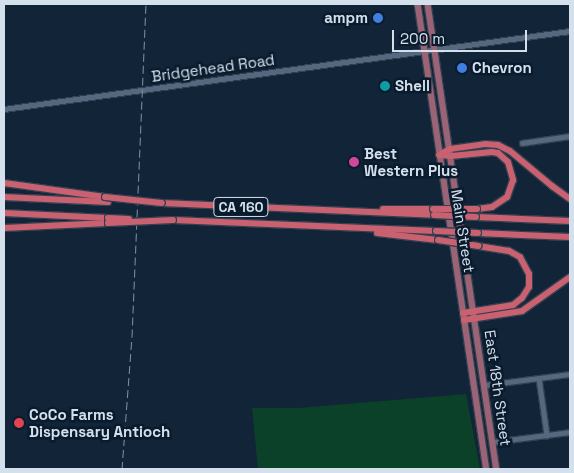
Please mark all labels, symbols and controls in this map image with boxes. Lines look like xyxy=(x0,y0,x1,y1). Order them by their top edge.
place label: ampm xyxy=(324,9,368,27)
marker: ampm xyxy=(372,12,384,24)
scale bar xyxy=(394,20,529,52)
text: 200 m xyxy=(400,29,445,48)
street label: Bridgehead Road xyxy=(150,50,276,86)
place label: Chevron xyxy=(472,59,532,77)
marker: Chevron xyxy=(456,62,468,74)
place label: Shell xyxy=(395,77,430,95)
marker: Shell xyxy=(379,80,391,92)
place label: Best Western Plus xyxy=(364,144,458,179)
marker: Best Western Plus xyxy=(348,156,360,168)
street label: Main Street xyxy=(448,188,478,274)
road number: CA 160 xyxy=(212,196,270,218)
street label: East 18th Street xyxy=(481,329,515,447)
place label: CoCo Farms Dispensary Antioch xyxy=(29,405,170,440)
marker: CoCo Farms Dispensary Antioch xyxy=(13,417,25,429)

